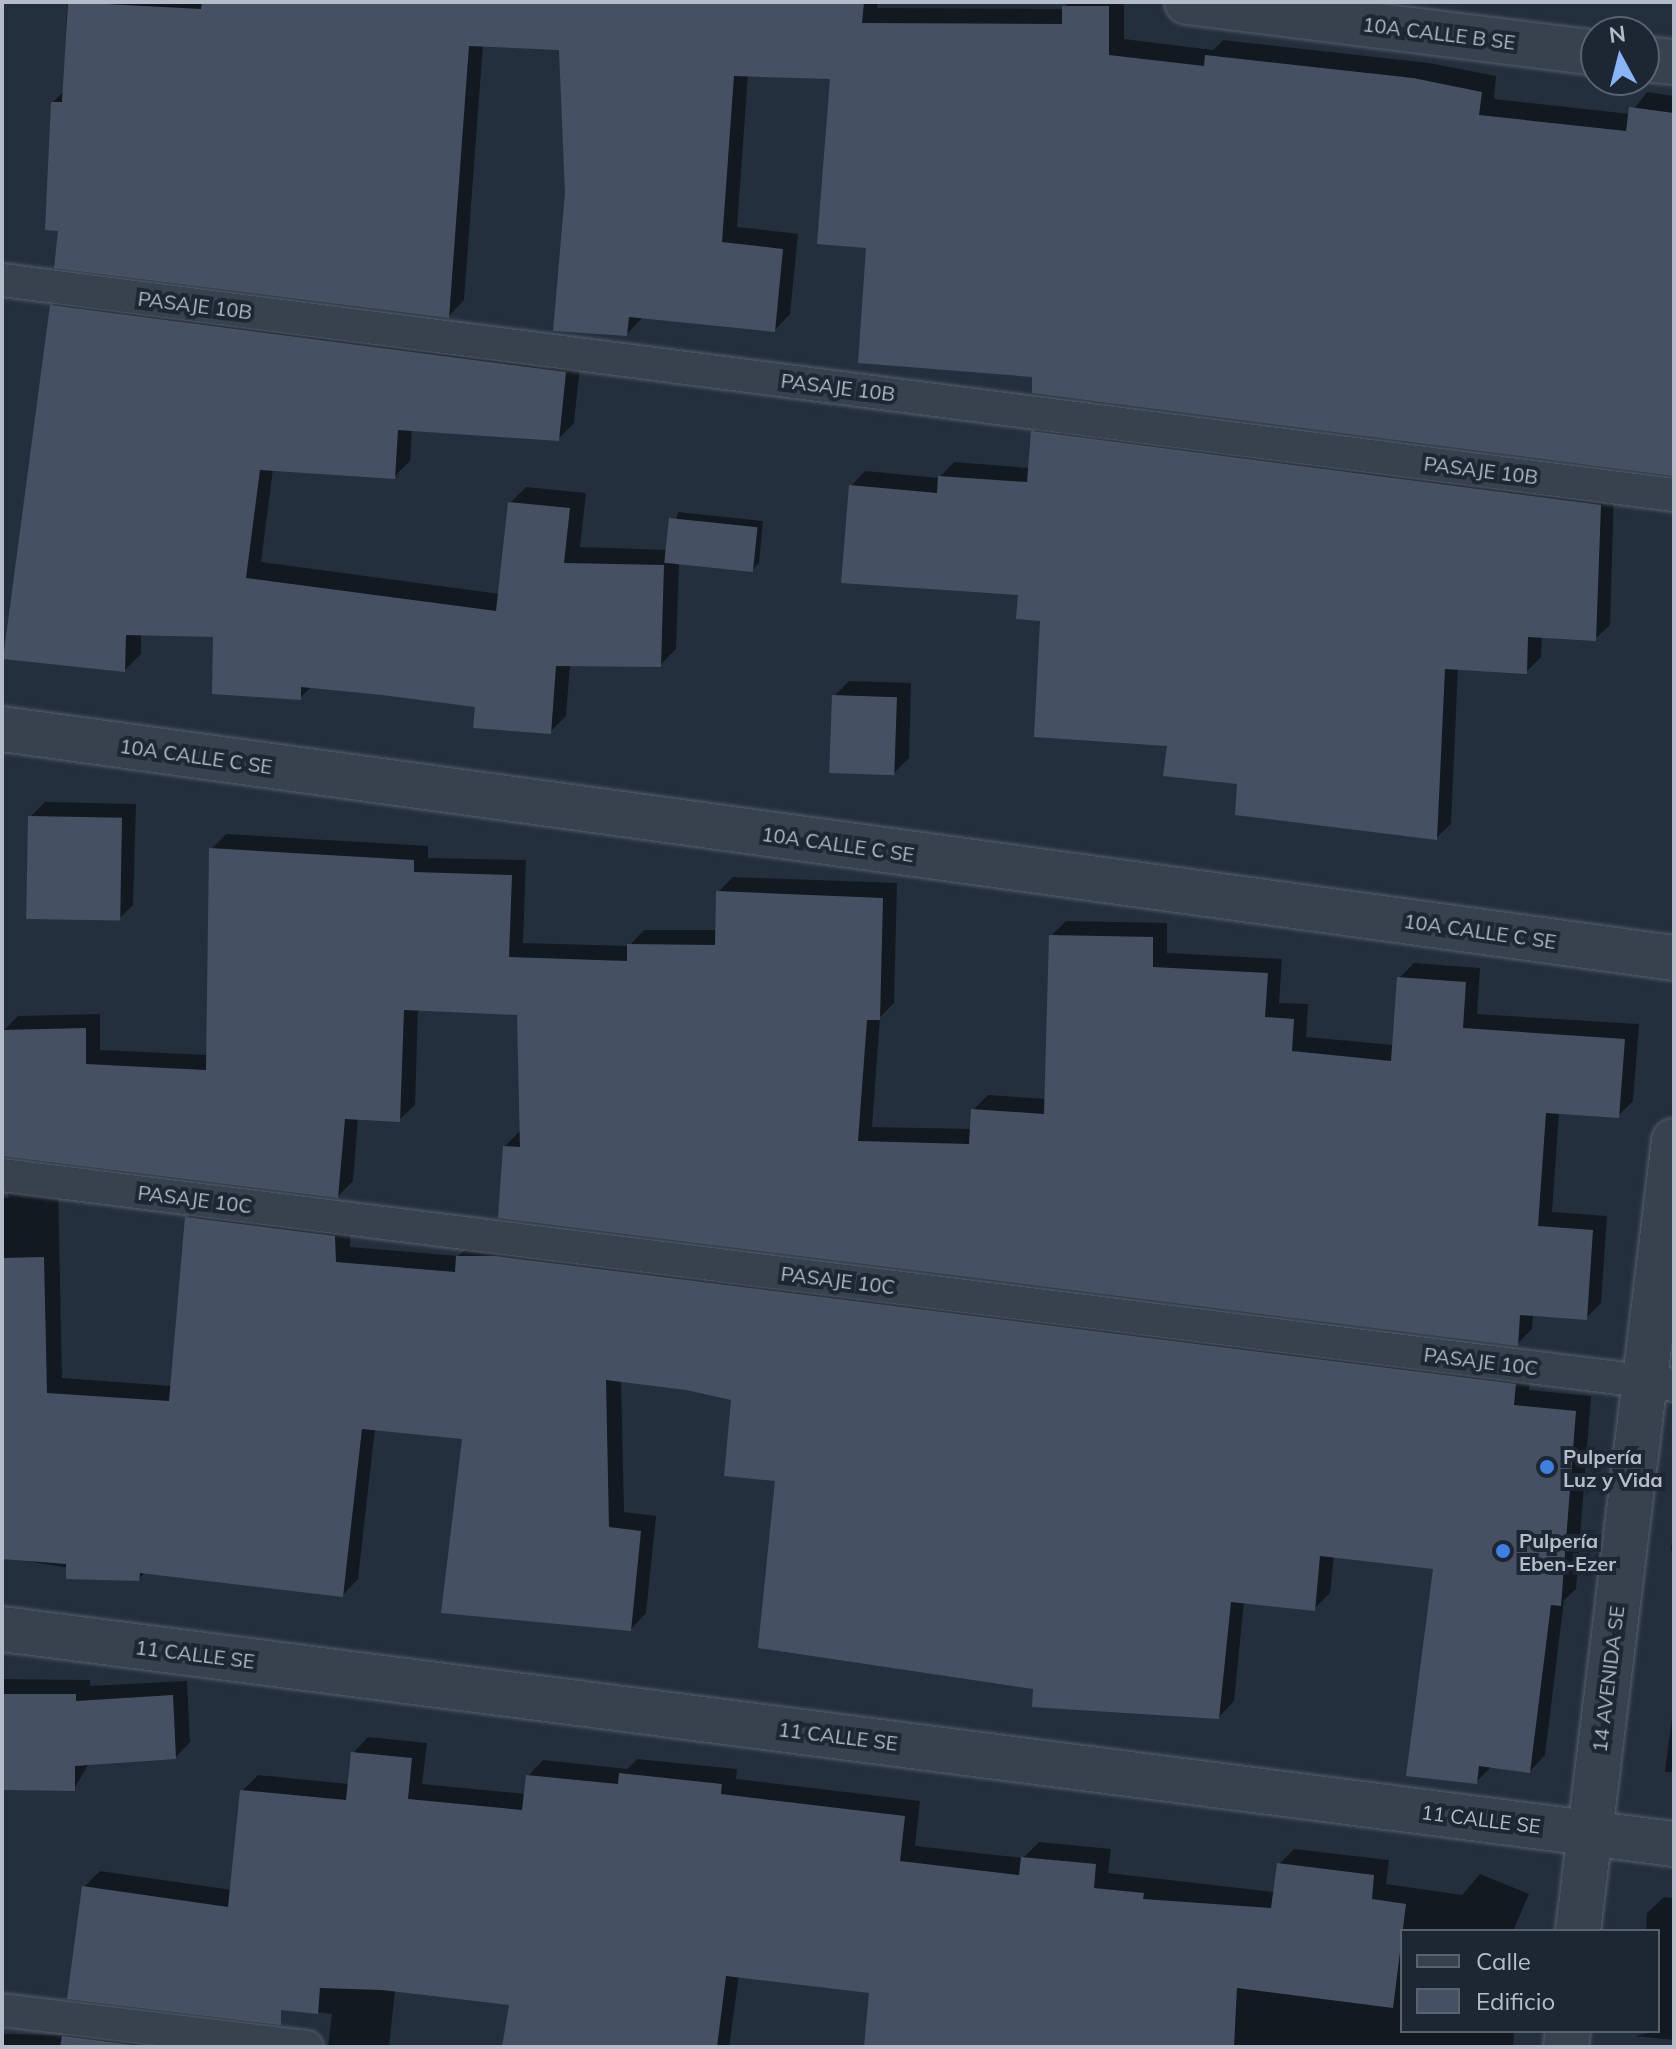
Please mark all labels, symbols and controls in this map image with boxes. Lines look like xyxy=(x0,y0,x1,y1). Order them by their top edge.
street label: 10A CALLE B SE xyxy=(1361,12,1517,54)
north arrow xyxy=(1580,16,1660,96)
text: N xyxy=(1607,19,1627,49)
street label: PASAJE 10B xyxy=(137,286,253,324)
street label: PASAJE 10B xyxy=(780,368,896,406)
street label: PASAJE 10B xyxy=(1423,451,1539,489)
street label: 10A CALLE C SE xyxy=(118,733,274,779)
street label: 10A CALLE C SE xyxy=(760,821,916,867)
street label: 10A CALLE C SE xyxy=(1402,908,1558,954)
street label: PASAJE 10C xyxy=(137,1180,253,1218)
street label: PASAJE 10C xyxy=(780,1261,896,1299)
street label: PASAJE 10C xyxy=(1423,1342,1539,1380)
place label: Pulpería Luz y Vida xyxy=(1563,1444,1663,1491)
marker: Pulpería Luz y Vida xyxy=(1538,1458,1556,1476)
place label: Pulpería Eben-Ezer xyxy=(1519,1528,1616,1575)
marker: Pulpería Eben-Ezer xyxy=(1494,1542,1512,1560)
street label: 14 AVENIDA SE xyxy=(1587,1604,1629,1754)
street label: 11 CALLE SE xyxy=(134,1635,256,1673)
street label: 11 CALLE SE xyxy=(777,1717,899,1755)
street label: 11 CALLE SE xyxy=(1420,1800,1542,1838)
legend xyxy=(1400,1929,1660,2033)
text: Calle xyxy=(1476,1946,1531,1976)
text: Edificio xyxy=(1476,1986,1555,2016)

